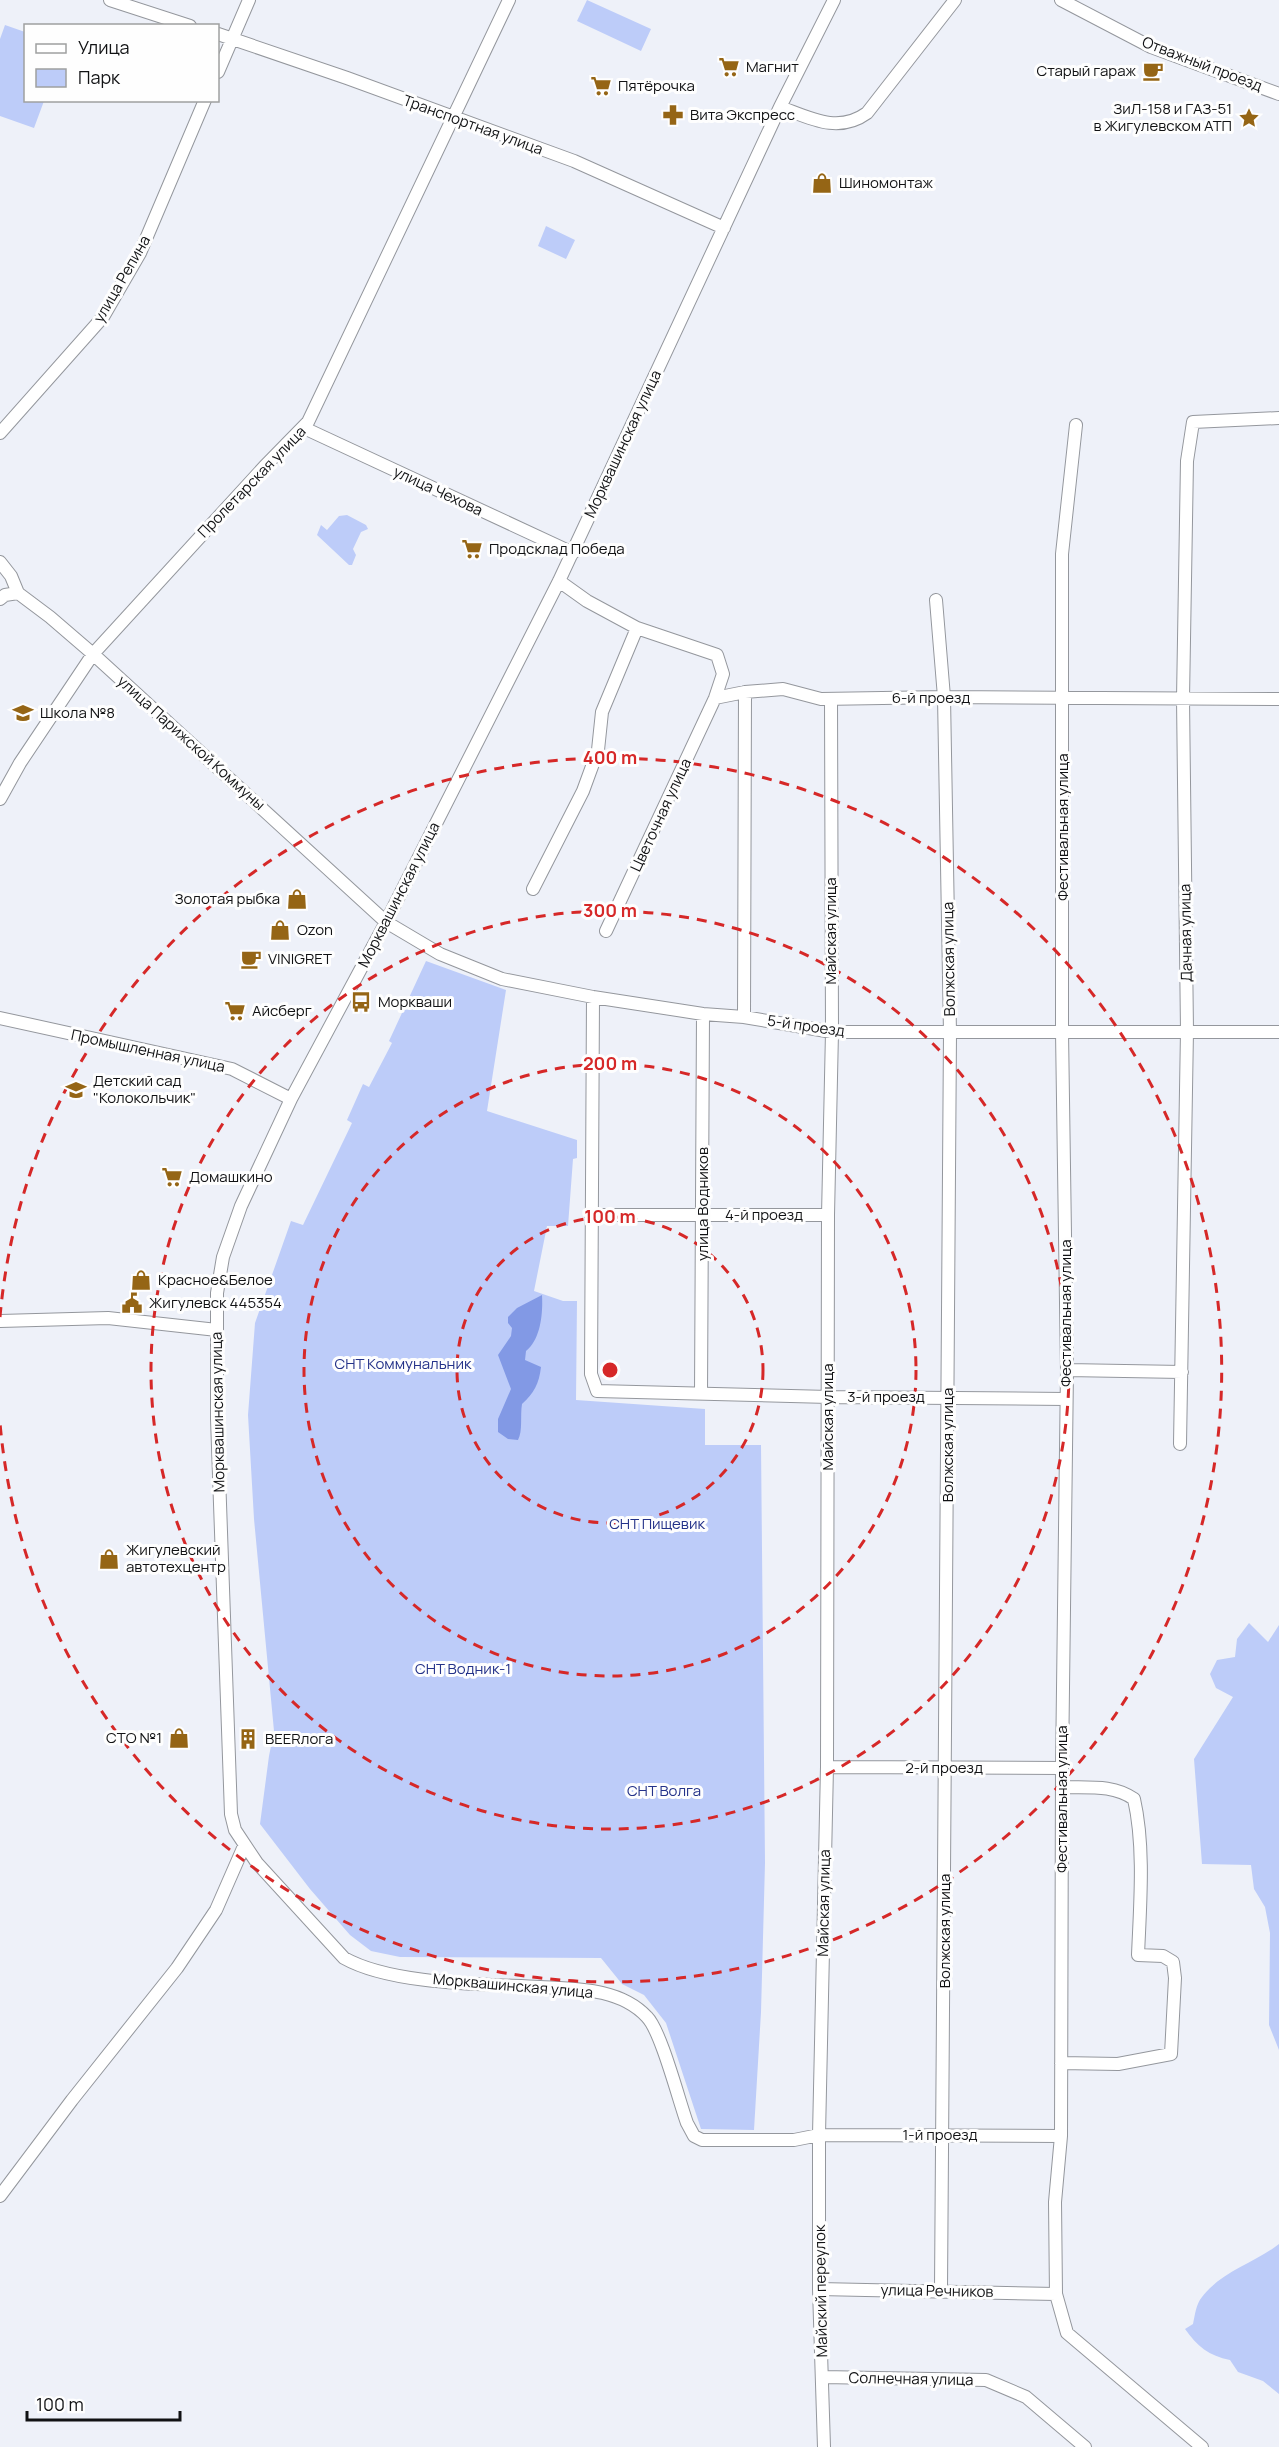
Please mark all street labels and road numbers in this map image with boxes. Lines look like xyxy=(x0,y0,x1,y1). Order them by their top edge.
street label: Отважный проезд xyxy=(1139,31,1265,96)
street label: Транспортная улица xyxy=(400,89,546,160)
street label: улица Репина xyxy=(88,231,155,326)
street label: Морквашинская улица xyxy=(579,367,666,521)
street label: Пролетарская улица xyxy=(193,421,310,542)
street label: улица Чехова xyxy=(390,461,486,520)
street label: улица Парижской Коммуны xyxy=(113,670,270,815)
street label: 6-й проезд xyxy=(892,687,970,708)
street label: Фестивальная улица xyxy=(1052,753,1073,901)
street label: Цветочная улица xyxy=(625,755,696,875)
street label: Морквашинская улица xyxy=(353,818,444,971)
street label: Майская улица xyxy=(820,877,841,985)
street label: Дачная улица xyxy=(1174,884,1197,982)
street label: Волжская улица xyxy=(937,902,960,1016)
street label: 5-й проезд xyxy=(766,1010,846,1041)
street label: Промышленная улица xyxy=(69,1024,227,1077)
street label: улица Водников xyxy=(692,1147,713,1261)
street label: 4-й проезд xyxy=(725,1204,803,1225)
street label: Фестивальная улица xyxy=(1055,1239,1076,1387)
street label: Морквашинская улица xyxy=(206,1331,229,1493)
street label: Майская улица xyxy=(817,1363,838,1471)
street label: 3-й проезд xyxy=(847,1386,925,1407)
street label: Волжская улица xyxy=(937,1388,958,1502)
street label: Фестивальная улица xyxy=(1051,1725,1072,1873)
street label: 2-й проезд xyxy=(905,1757,983,1778)
street label: Майская улица xyxy=(812,1849,835,1957)
street label: Волжская улица xyxy=(934,1874,955,1988)
street label: Морквашинская улица xyxy=(432,1968,594,2003)
street label: 1-й проезд xyxy=(902,2124,978,2145)
street label: Майский переулок xyxy=(809,2224,832,2358)
street label: улица Речников xyxy=(880,2279,994,2302)
street label: Солнечная улица xyxy=(848,2367,974,2390)

